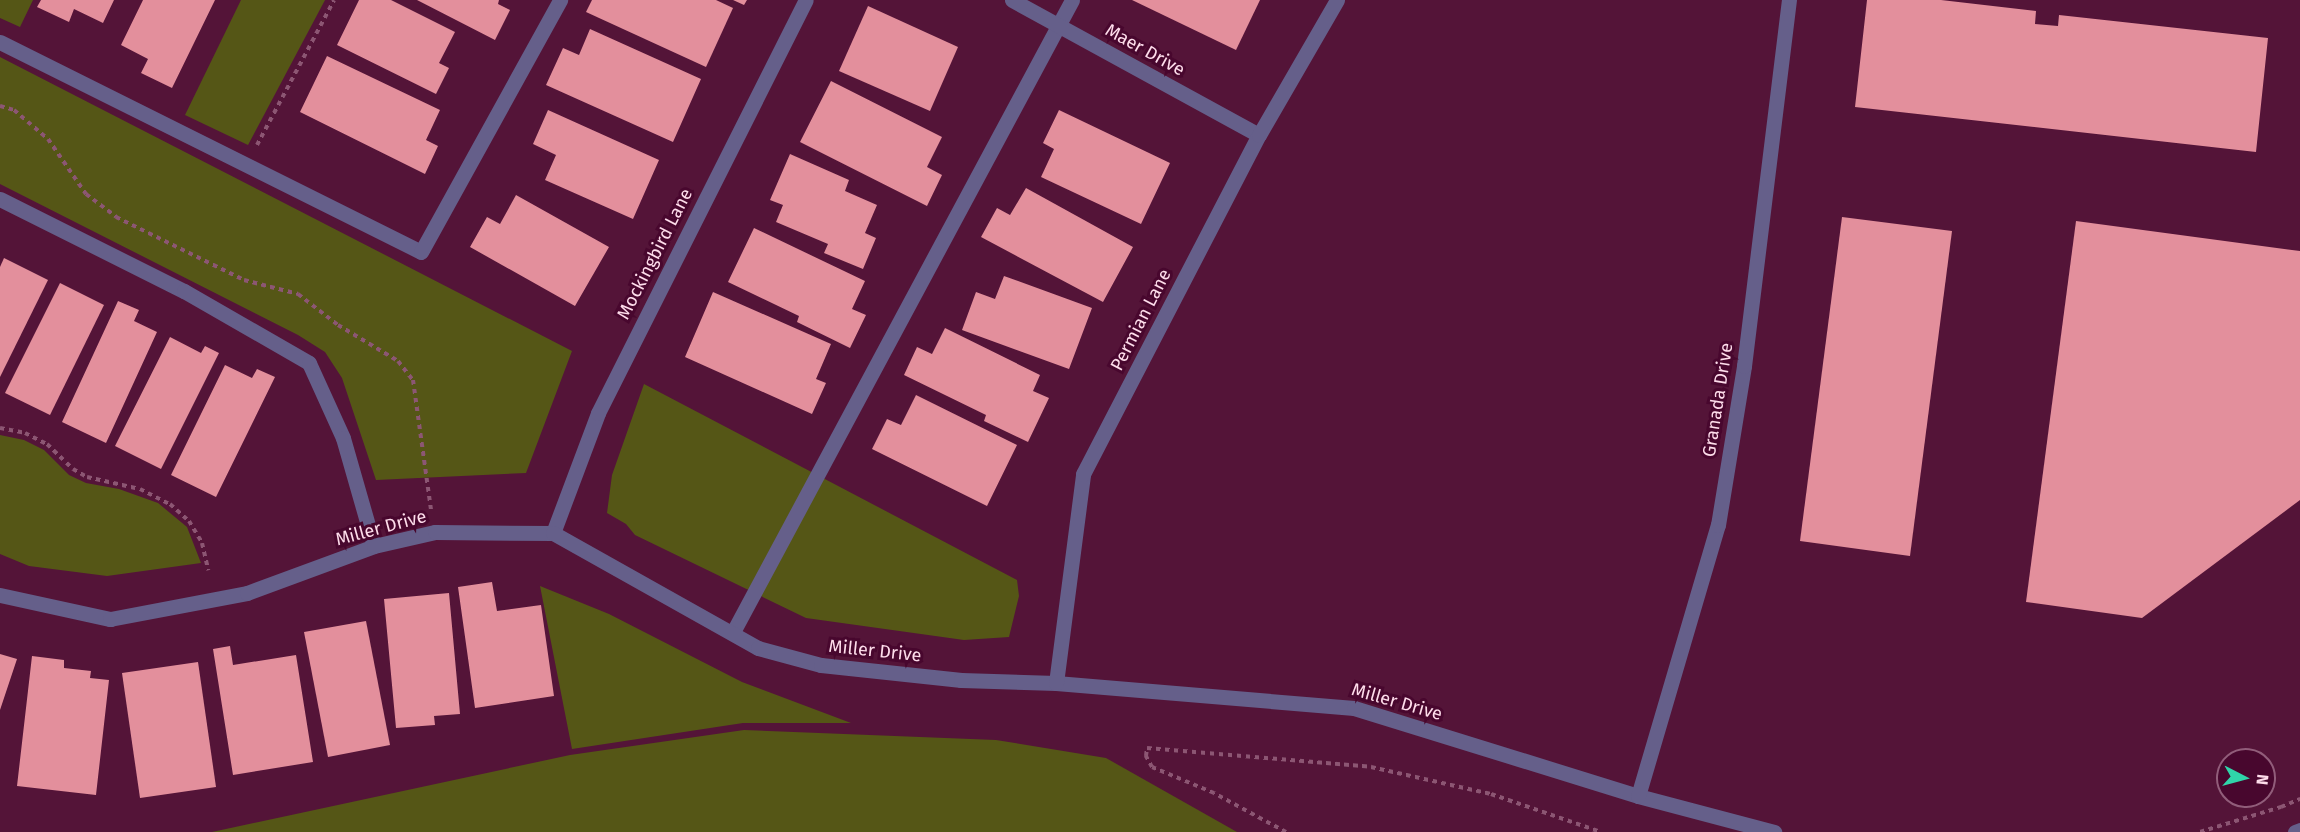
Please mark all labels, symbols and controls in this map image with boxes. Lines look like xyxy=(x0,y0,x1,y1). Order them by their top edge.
street label: Maer Drive xyxy=(1101,19,1189,81)
street label: Mockingbird Lane xyxy=(613,185,697,323)
street label: Permian Lane xyxy=(1106,266,1176,374)
street label: Granada Drive xyxy=(1698,341,1738,459)
street label: Miller Drive xyxy=(333,505,429,551)
street label: Miller Drive xyxy=(827,635,923,667)
street label: Miller Drive xyxy=(1349,679,1445,725)
north arrow xyxy=(2216,748,2276,808)
text: N xyxy=(2252,773,2272,786)

